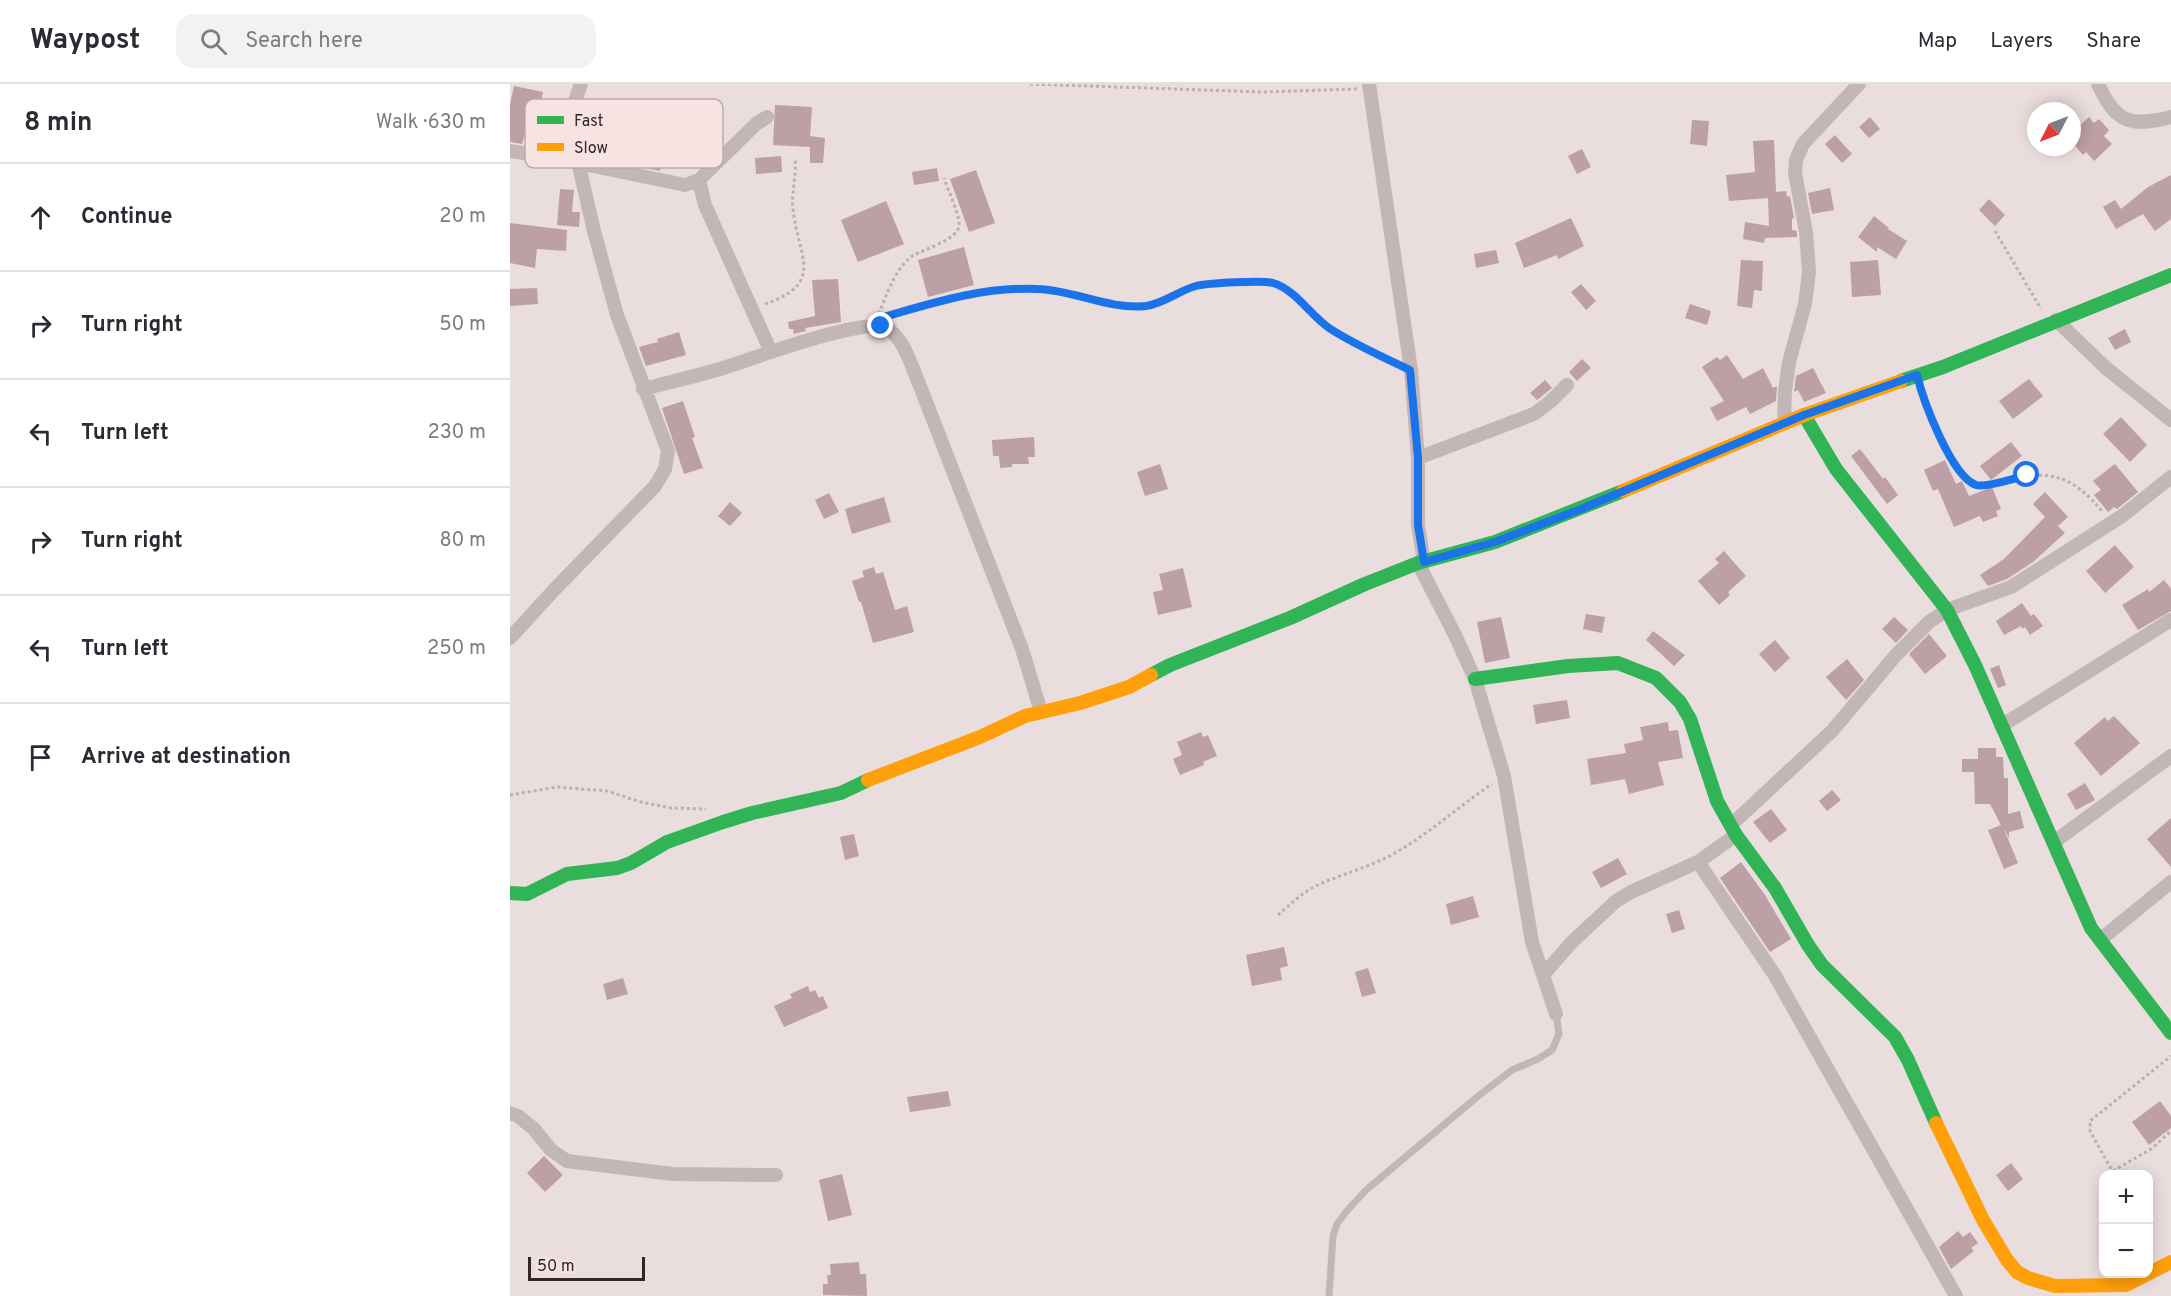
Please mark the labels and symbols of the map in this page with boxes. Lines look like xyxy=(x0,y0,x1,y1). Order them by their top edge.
legend xyxy=(525,99,723,168)
north arrow xyxy=(2027,102,2081,156)
text: Fast xyxy=(574,112,604,132)
text: Slow xyxy=(574,139,608,159)
route end xyxy=(867,312,893,338)
route start xyxy=(2013,461,2039,487)
scale bar xyxy=(528,1254,645,1282)

